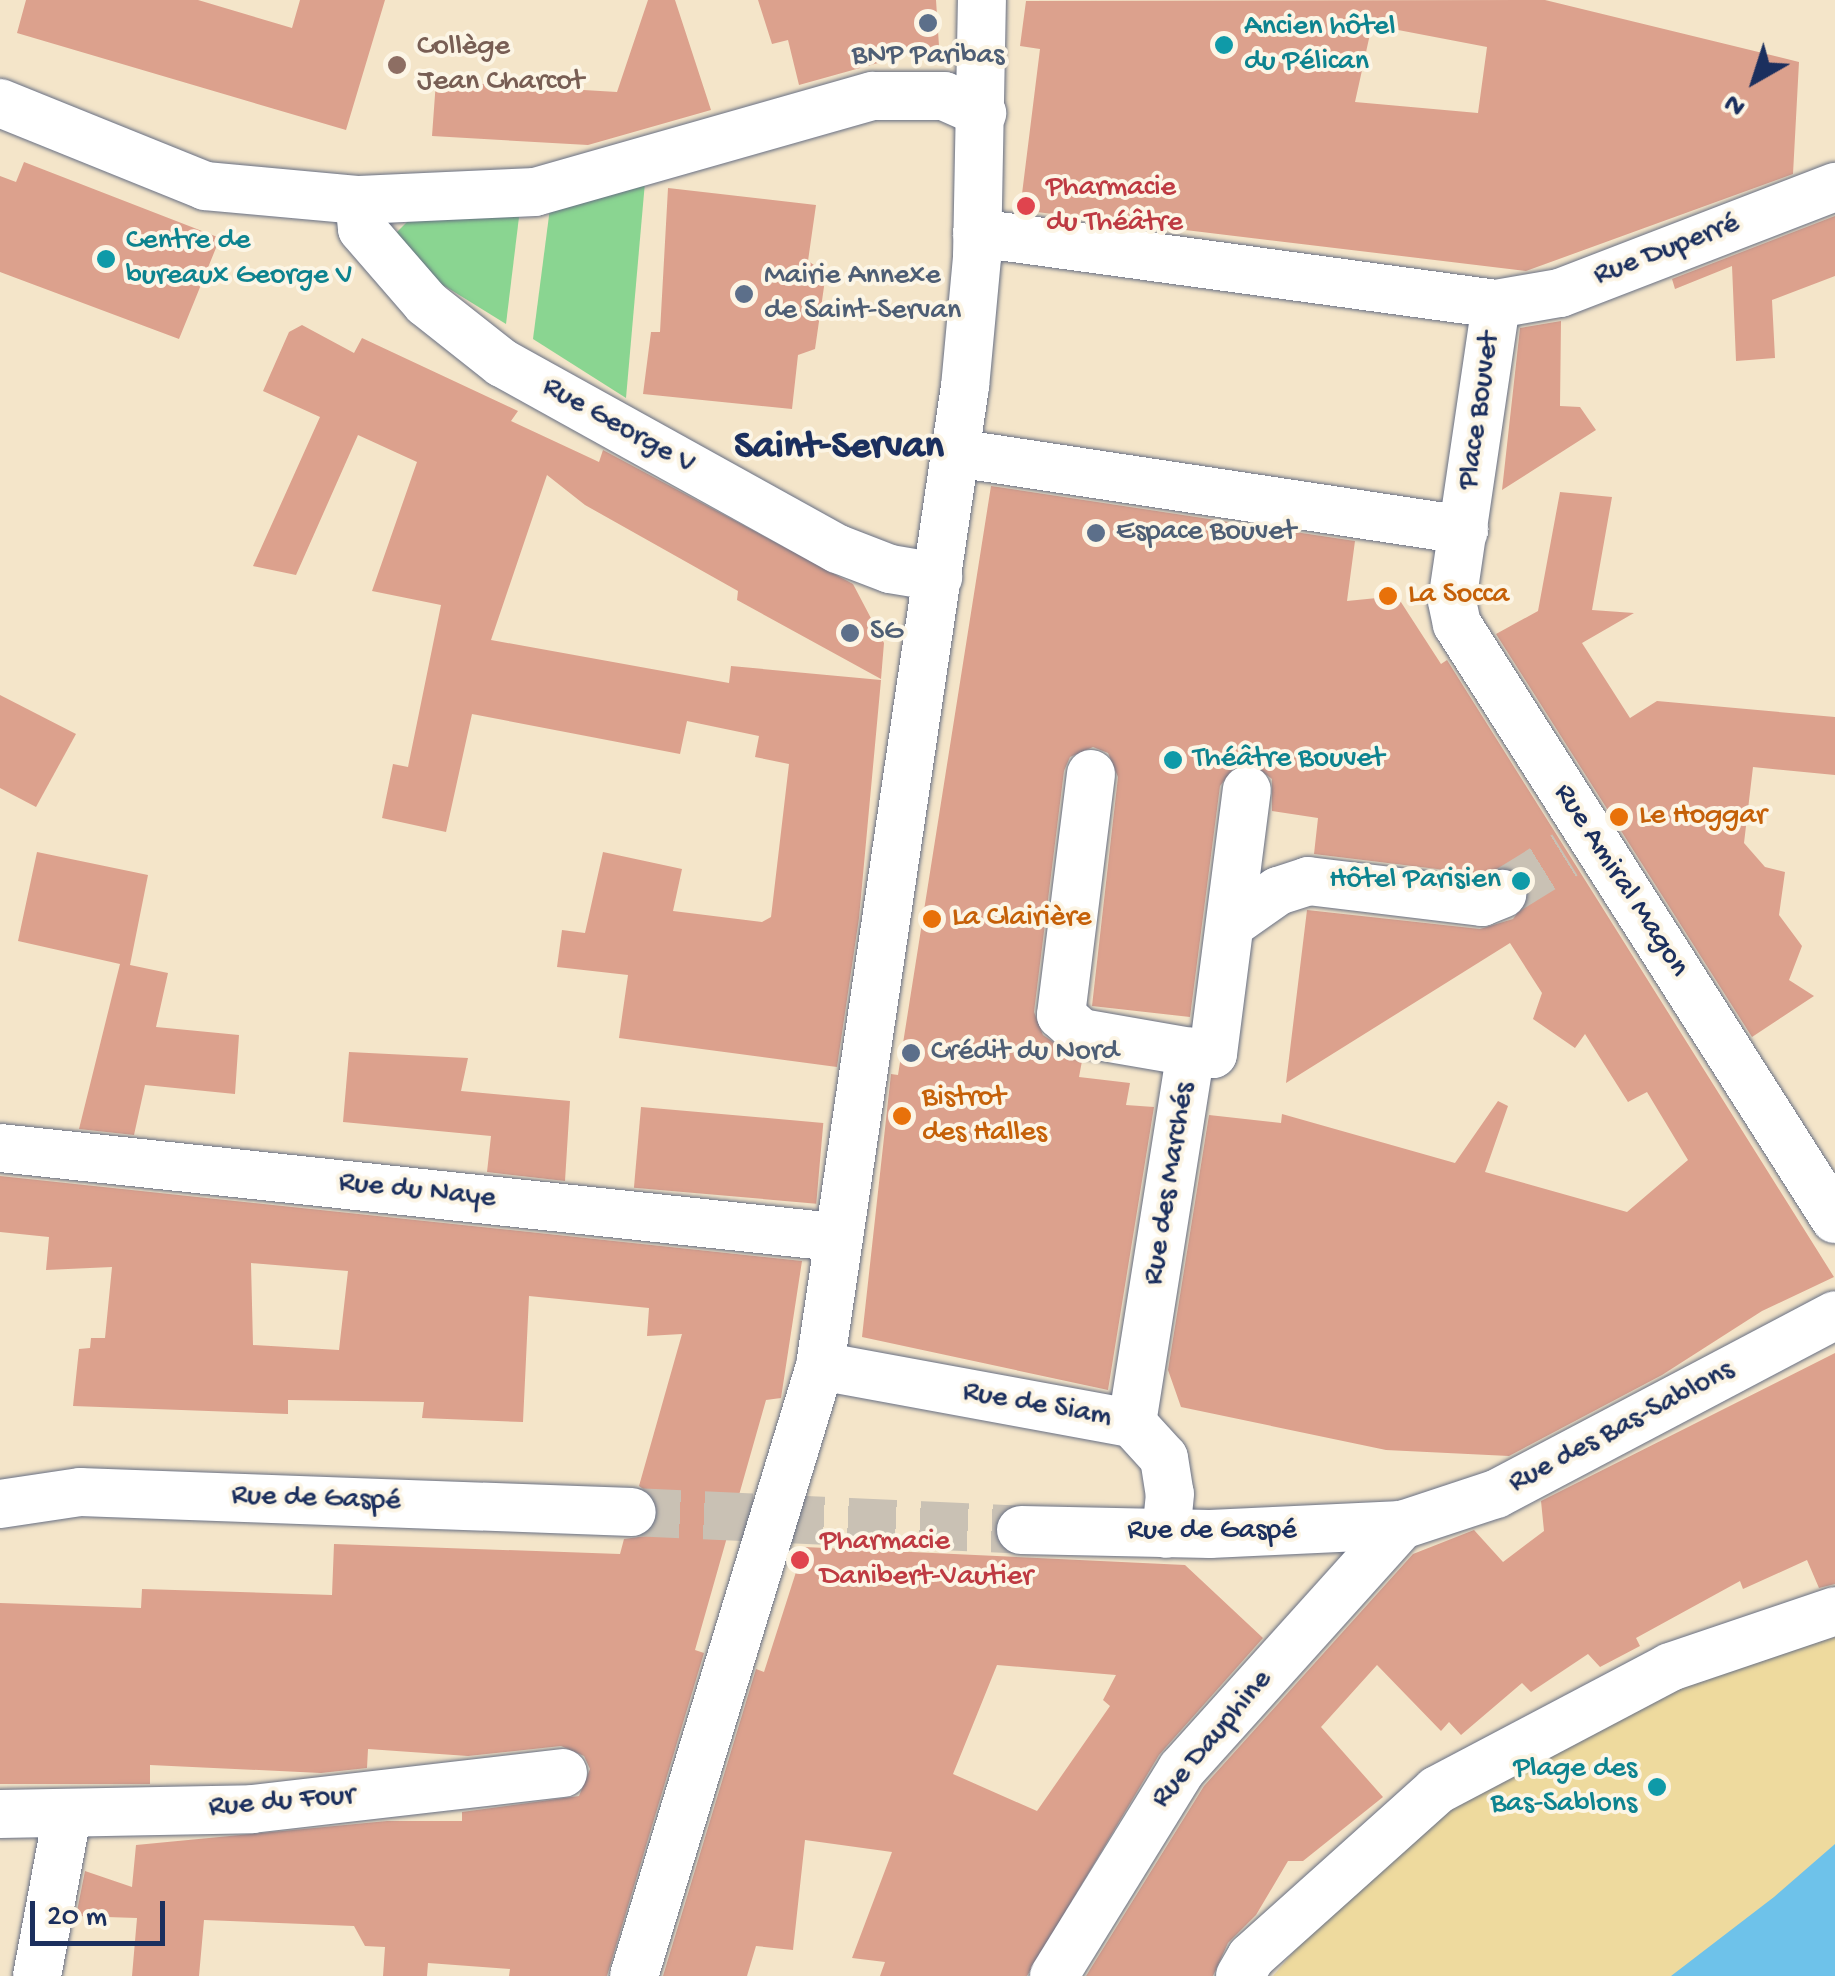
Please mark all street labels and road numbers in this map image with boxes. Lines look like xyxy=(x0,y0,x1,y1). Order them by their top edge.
street label: Rue Duperré xyxy=(1589,207,1745,295)
street label: Place Bouvet xyxy=(1452,330,1510,492)
street label: Rue George V xyxy=(535,370,701,484)
street label: Rue Amiral Magon xyxy=(1544,778,1696,984)
street label: Rue des Marchés xyxy=(1137,1080,1205,1288)
street label: Rue du Naye xyxy=(337,1166,497,1218)
street label: Rue des Bas-Sablons xyxy=(1503,1353,1741,1503)
street label: Rue de Siam xyxy=(960,1375,1114,1437)
street label: Rue de Gaspé xyxy=(231,1479,401,1521)
street label: Rue de Gaspé xyxy=(1127,1514,1297,1550)
street label: Rue Dauphine xyxy=(1145,1663,1281,1817)
street label: Rue du Four xyxy=(207,1779,357,1827)

